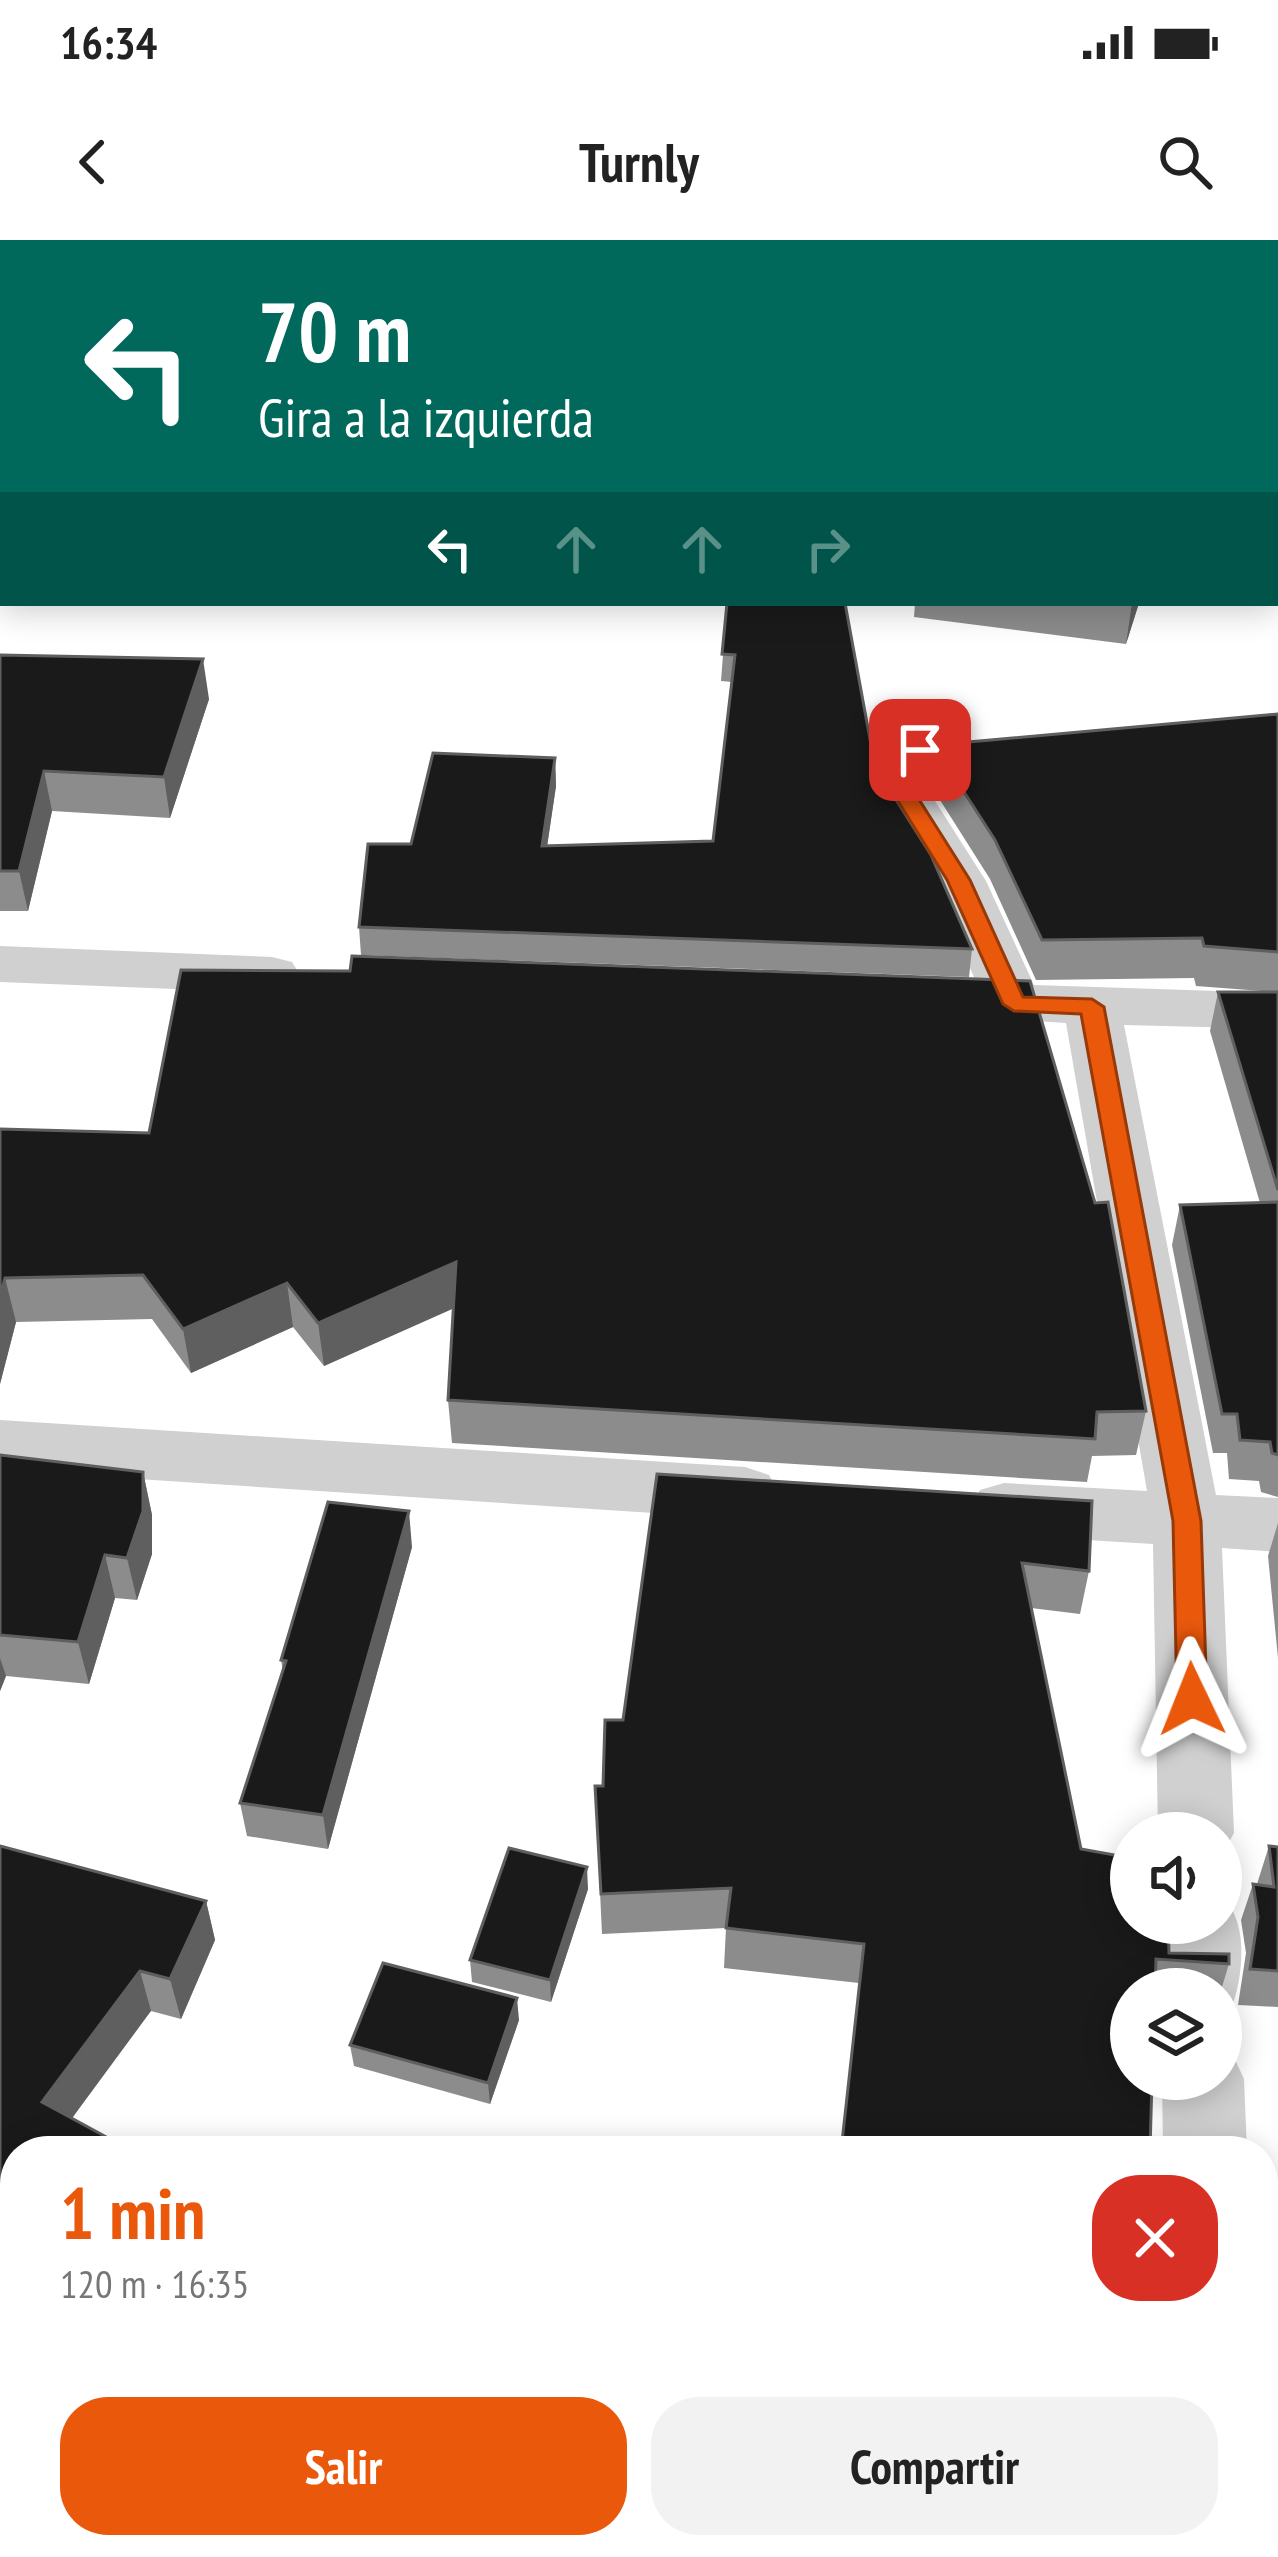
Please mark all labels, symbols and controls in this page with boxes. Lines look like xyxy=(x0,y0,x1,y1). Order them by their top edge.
text: 16:34 xyxy=(60,13,157,71)
text: Turnly xyxy=(579,127,699,197)
icon: back xyxy=(60,129,126,195)
icon: search xyxy=(1152,129,1218,195)
text: 70 m xyxy=(258,276,411,385)
icon: left xyxy=(60,288,216,444)
text: Gira a la izquierda xyxy=(258,382,594,452)
icon: left xyxy=(417,516,483,582)
icon: ahead xyxy=(543,516,609,582)
icon: ahead xyxy=(669,516,735,582)
icon: right xyxy=(795,516,861,582)
pin xyxy=(869,699,971,801)
icon: arrive xyxy=(887,717,953,783)
position arrow xyxy=(1129,1636,1255,1762)
map controls xyxy=(1110,1812,1242,2100)
button: sound xyxy=(1110,1812,1242,1944)
button: layers xyxy=(1110,1968,1242,2100)
text: 1 min xyxy=(60,2166,205,2259)
button: close xyxy=(1092,2175,1218,2301)
text: 120 m · 16:35 xyxy=(60,2258,249,2309)
button: Salir xyxy=(60,2397,627,2535)
button: Compartir xyxy=(651,2397,1218,2535)

